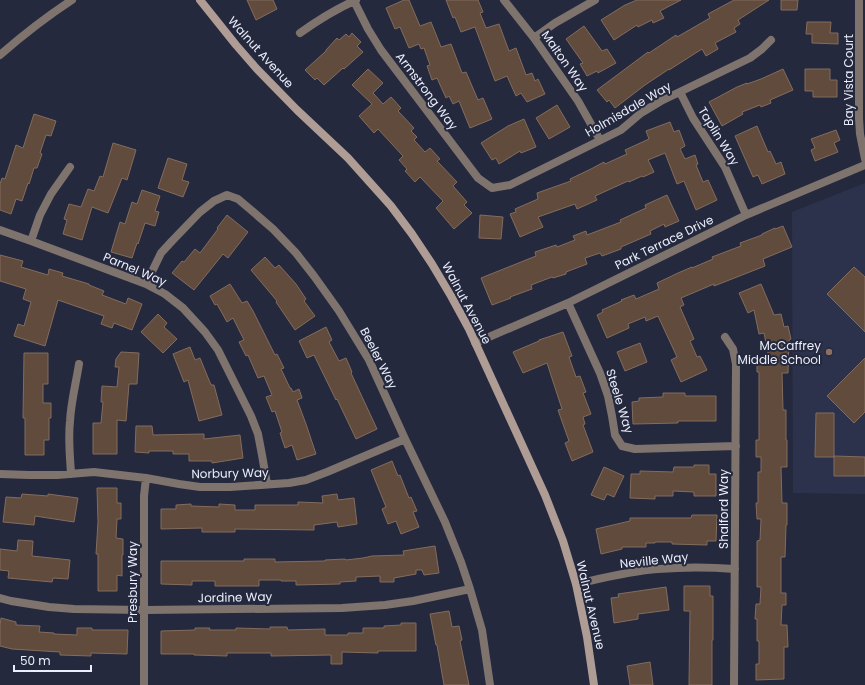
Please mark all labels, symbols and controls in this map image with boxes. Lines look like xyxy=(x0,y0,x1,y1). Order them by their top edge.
street label: Walnut Avenue xyxy=(224,13,298,91)
street label: Malton Way xyxy=(538,27,592,95)
street label: Bay Vista Court xyxy=(840,34,857,126)
street label: Armstrong Way xyxy=(392,49,462,134)
street label: Holmisdale Way xyxy=(582,77,674,141)
street label: Taplin Way xyxy=(694,103,744,169)
street label: Park Terrace Drive xyxy=(612,211,716,273)
street label: Parnel Way xyxy=(101,248,170,290)
street label: Walnut Avenue xyxy=(438,259,496,347)
street label: Beeler Way xyxy=(356,324,402,392)
place label: McCaffrey Middle School xyxy=(738,337,821,368)
marker: McCaffrey Middle School xyxy=(824,347,834,357)
street label: Steele Way xyxy=(602,367,638,436)
street label: Norbury Way xyxy=(191,464,269,482)
street label: Shalford Way xyxy=(715,469,732,549)
street label: Presbury Way xyxy=(124,541,141,623)
street label: Neville Way xyxy=(619,548,689,572)
street label: Walnut Avenue xyxy=(573,559,609,651)
street label: Jordine Way xyxy=(198,588,273,606)
scale bar xyxy=(14,647,91,673)
text: 50 m xyxy=(20,652,51,669)

